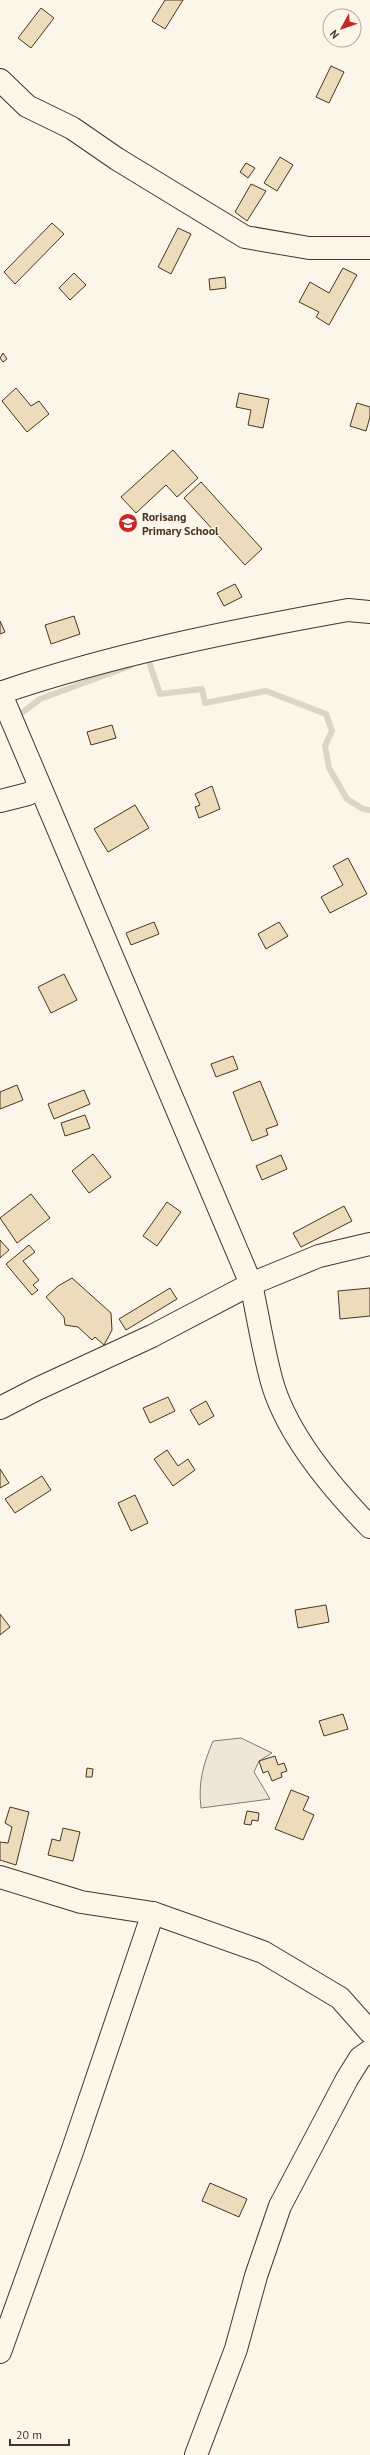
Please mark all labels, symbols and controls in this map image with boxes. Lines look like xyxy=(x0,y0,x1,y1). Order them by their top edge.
north arrow xyxy=(322,8,362,48)
text: N xyxy=(327,27,342,42)
place label: Rorisang Primary School xyxy=(142,509,219,538)
school or university icon: Rorisang Primary School xyxy=(117,512,139,534)
scale bar xyxy=(10,2421,69,2447)
text: 20 m xyxy=(16,2427,42,2442)

